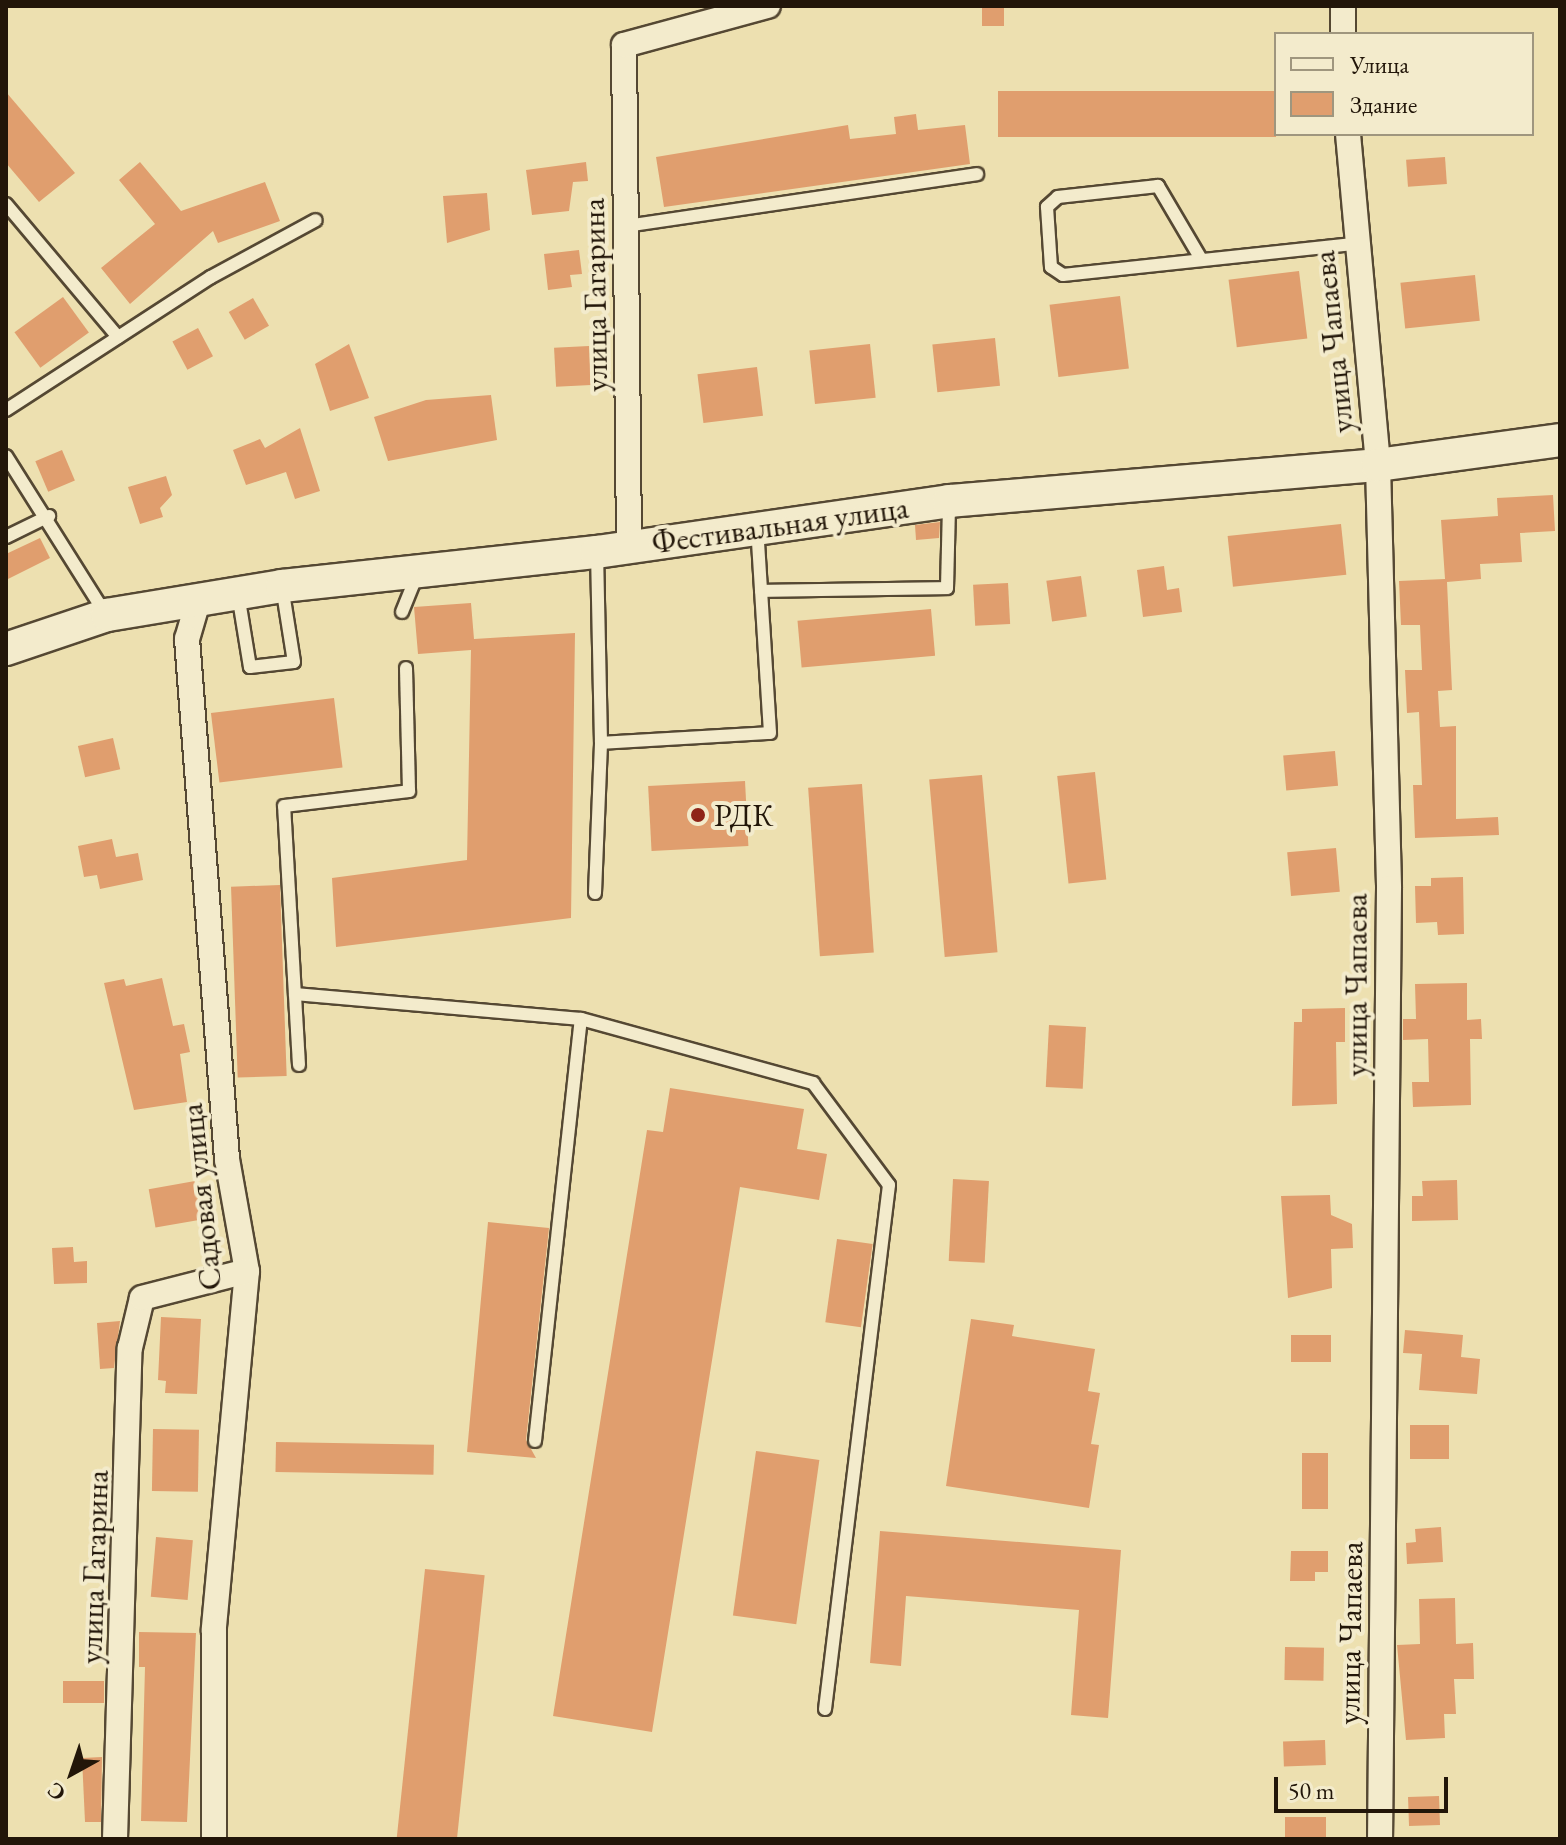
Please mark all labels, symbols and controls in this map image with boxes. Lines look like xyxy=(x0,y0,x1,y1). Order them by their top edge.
legend xyxy=(1274,32,1534,136)
text: Улица xyxy=(1350,49,1409,80)
text: Здание xyxy=(1350,89,1417,120)
street label: улица Гагарина xyxy=(574,198,616,392)
street label: улица Чапаева xyxy=(1304,249,1362,435)
street label: Фестивальная улица xyxy=(649,488,911,562)
place label: РДК xyxy=(714,796,773,834)
marker: РДК xyxy=(689,806,707,824)
street label: улица Чапаева xyxy=(1337,893,1375,1077)
street label: Садовая улица xyxy=(172,1102,230,1292)
street label: улица Гагарина xyxy=(71,1469,117,1665)
street label: улица Чапаева xyxy=(1329,1541,1371,1725)
north arrow xyxy=(32,1733,112,1813)
scale bar xyxy=(1278,1761,1452,1811)
text: 50 m xyxy=(1288,1775,1335,1806)
text: С xyxy=(41,1776,72,1808)

